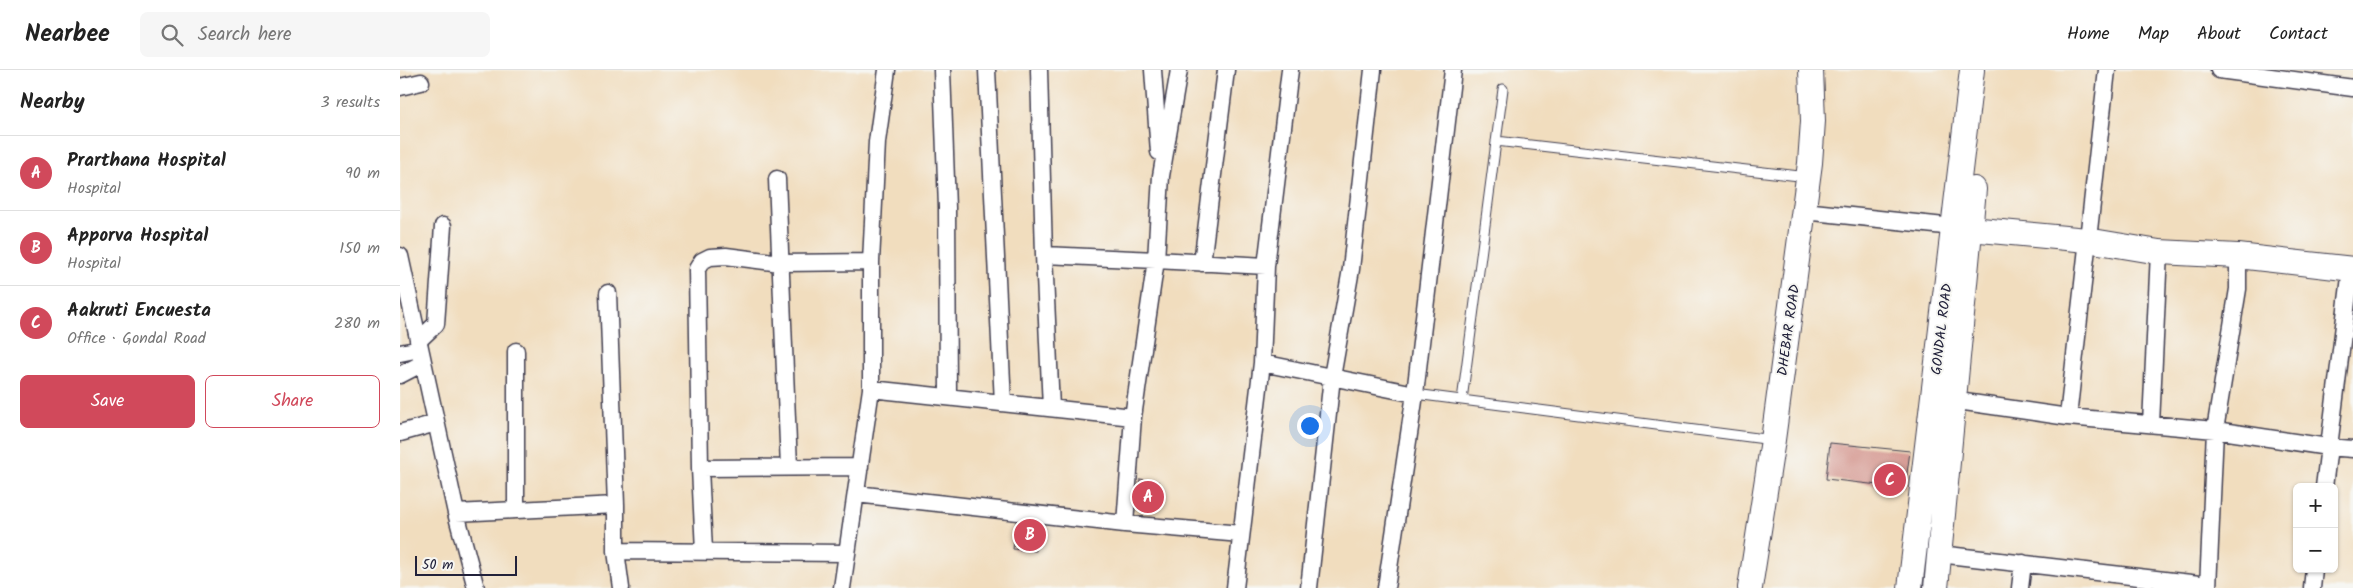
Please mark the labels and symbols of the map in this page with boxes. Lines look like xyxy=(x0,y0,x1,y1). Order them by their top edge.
street label: GONDAL ROAD xyxy=(1925,282,1958,376)
street label: DHEBAR ROAD xyxy=(1772,283,1806,377)
your location xyxy=(1297,413,1323,439)
pin: C xyxy=(1874,461,1906,499)
pin: A xyxy=(1132,478,1164,516)
pin: B xyxy=(1014,516,1046,554)
scale bar xyxy=(415,553,518,576)

